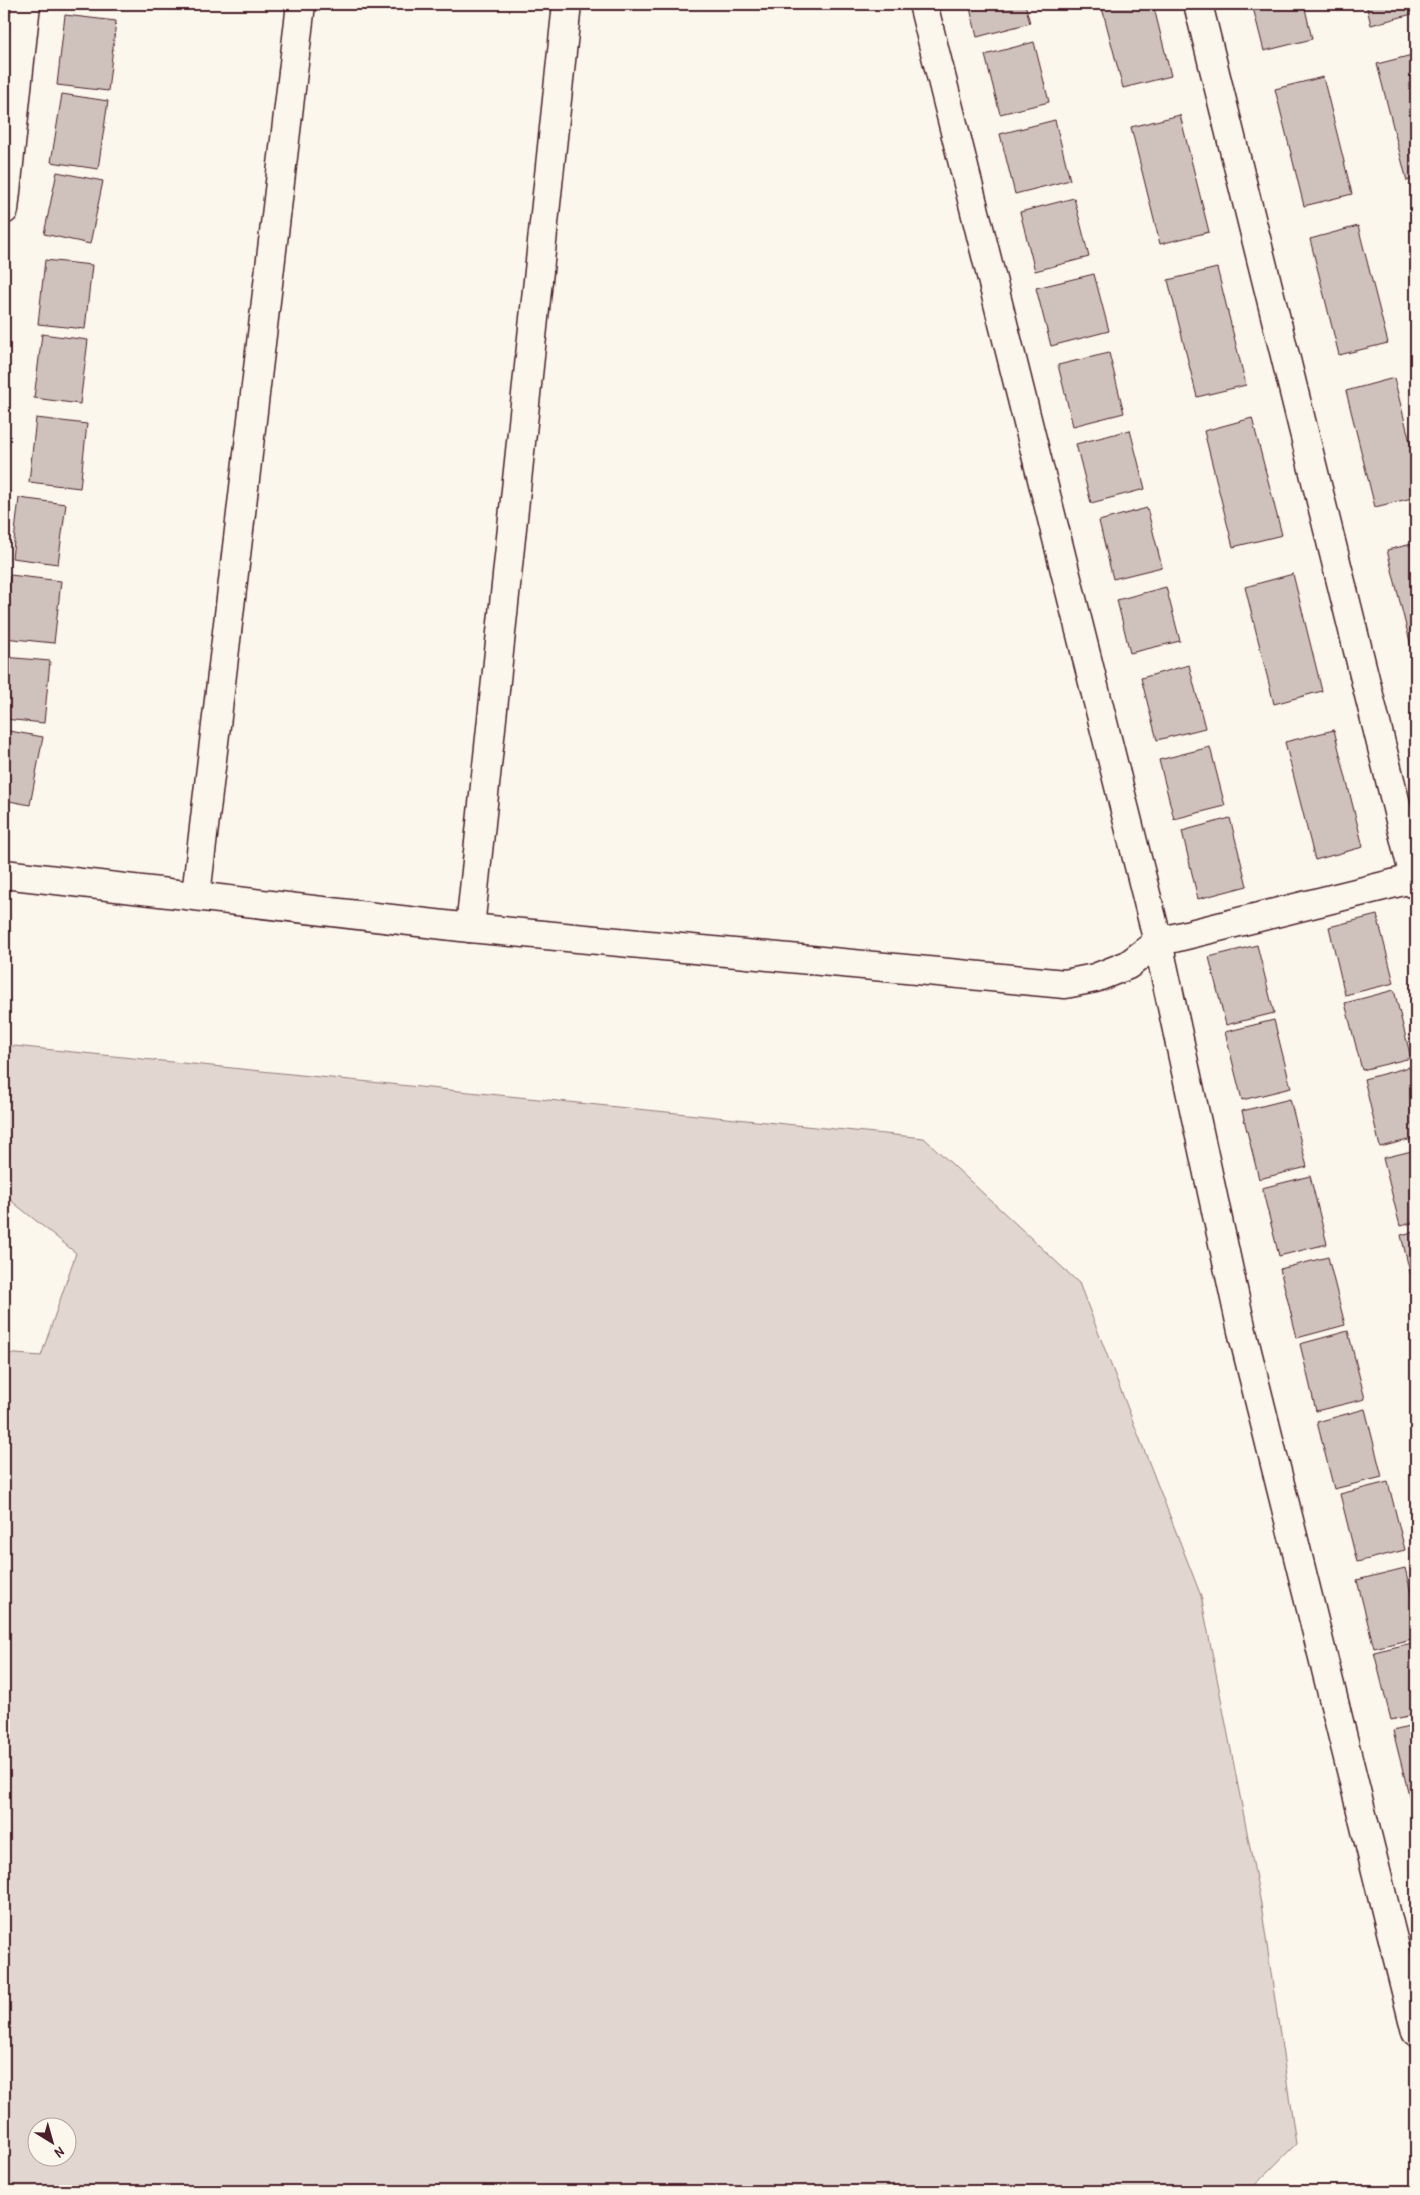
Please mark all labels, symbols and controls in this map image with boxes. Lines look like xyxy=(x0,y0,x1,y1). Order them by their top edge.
north arrow xyxy=(28,2118,78,2168)
text: N xyxy=(51,2143,69,2163)

